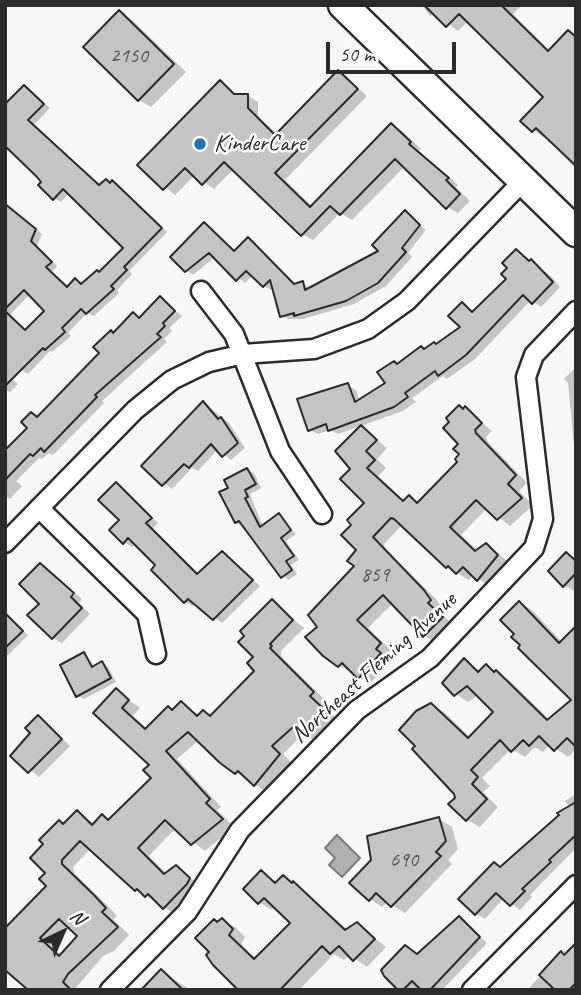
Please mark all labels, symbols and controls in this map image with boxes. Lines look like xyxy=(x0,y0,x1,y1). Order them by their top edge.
scale bar xyxy=(329,28,458,72)
text: 50 m xyxy=(339,41,375,67)
house number: 2150 xyxy=(110,43,148,69)
place label: KinderCare xyxy=(214,130,305,158)
marker: KinderCare xyxy=(192,136,208,152)
house number: 859 xyxy=(361,562,389,588)
street label: Northeast Fleming Avenue xyxy=(285,586,463,750)
house number: 690 xyxy=(390,847,418,873)
north arrow xyxy=(28,897,98,967)
text: N xyxy=(65,904,90,930)

